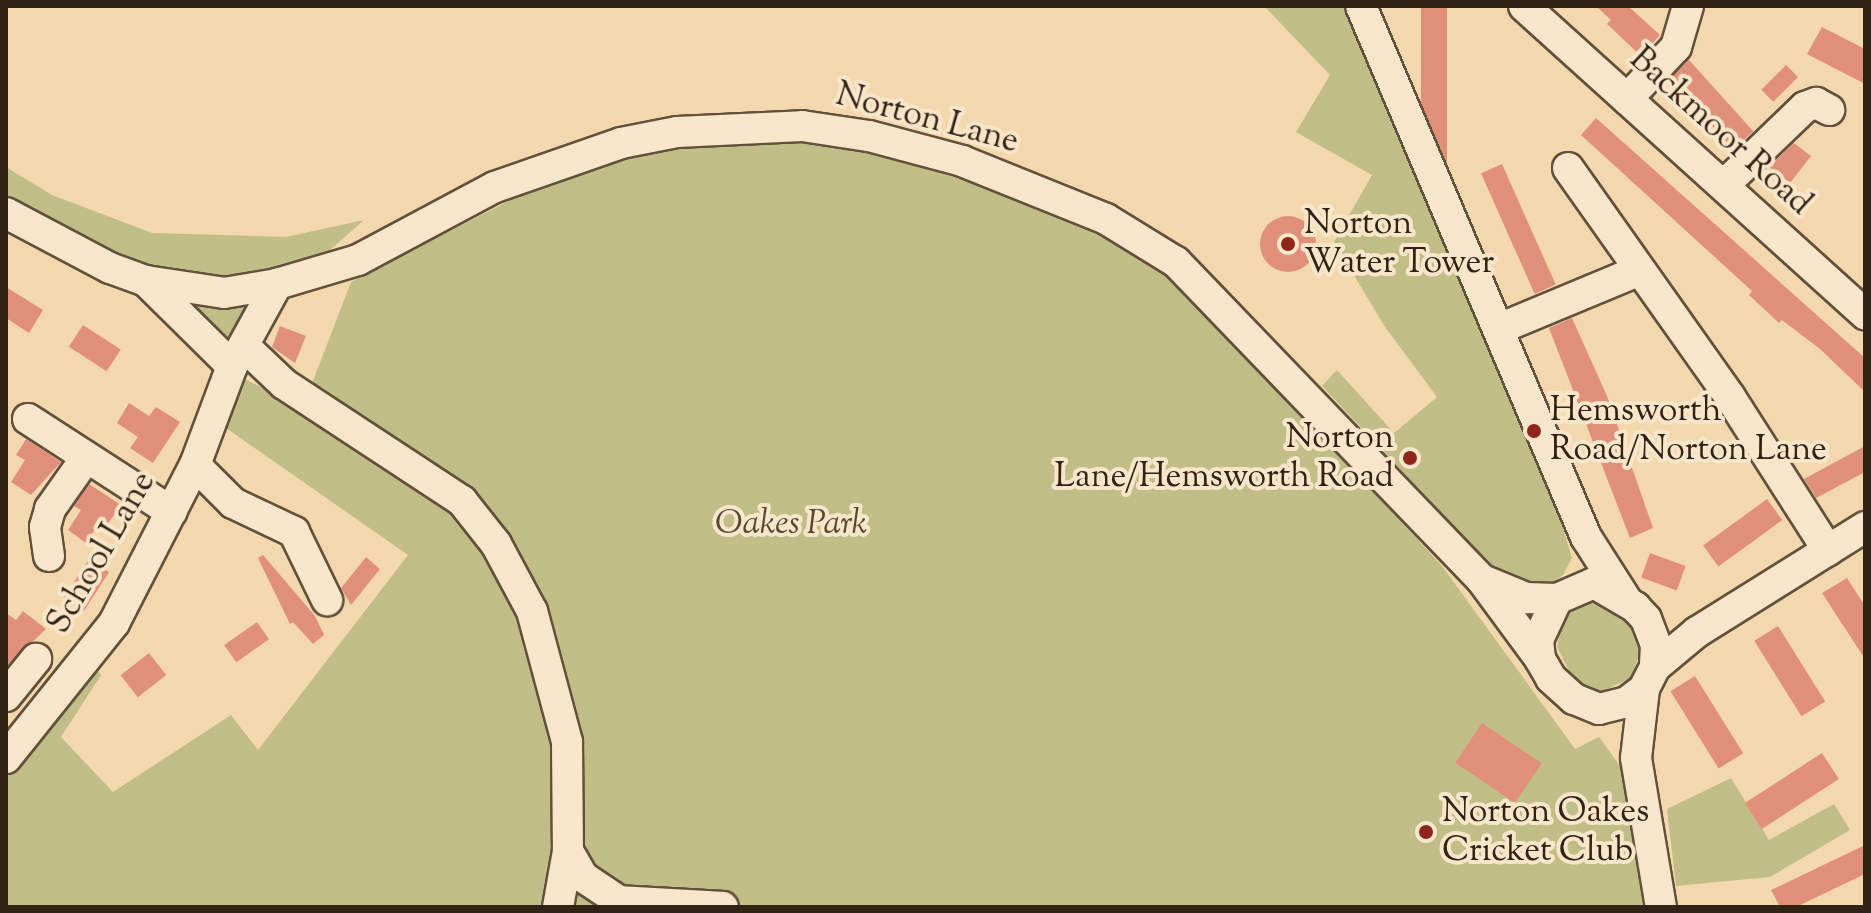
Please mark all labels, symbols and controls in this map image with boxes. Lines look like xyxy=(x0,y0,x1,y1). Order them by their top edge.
street label: Backmoor Road xyxy=(1620,39,1820,225)
street label: Norton Lane xyxy=(831,75,1023,163)
place label: Norton Water Tower xyxy=(1304,204,1494,284)
marker: Norton Water Tower xyxy=(1279,235,1297,253)
place label: Hemsworth Road/Norton Lane xyxy=(1550,391,1827,470)
place label: Norton Lane/Hemsworth Road xyxy=(1054,418,1394,498)
marker: Hemsworth Road/Norton Lane xyxy=(1525,422,1543,440)
marker: Norton Lane/Hemsworth Road xyxy=(1401,449,1419,467)
street label: School Lane xyxy=(39,465,165,641)
park label: Oakes Park xyxy=(715,505,867,545)
place label: Norton Oakes Cricket Club xyxy=(1442,792,1649,872)
marker: Norton Oakes Cricket Club xyxy=(1417,823,1435,841)

